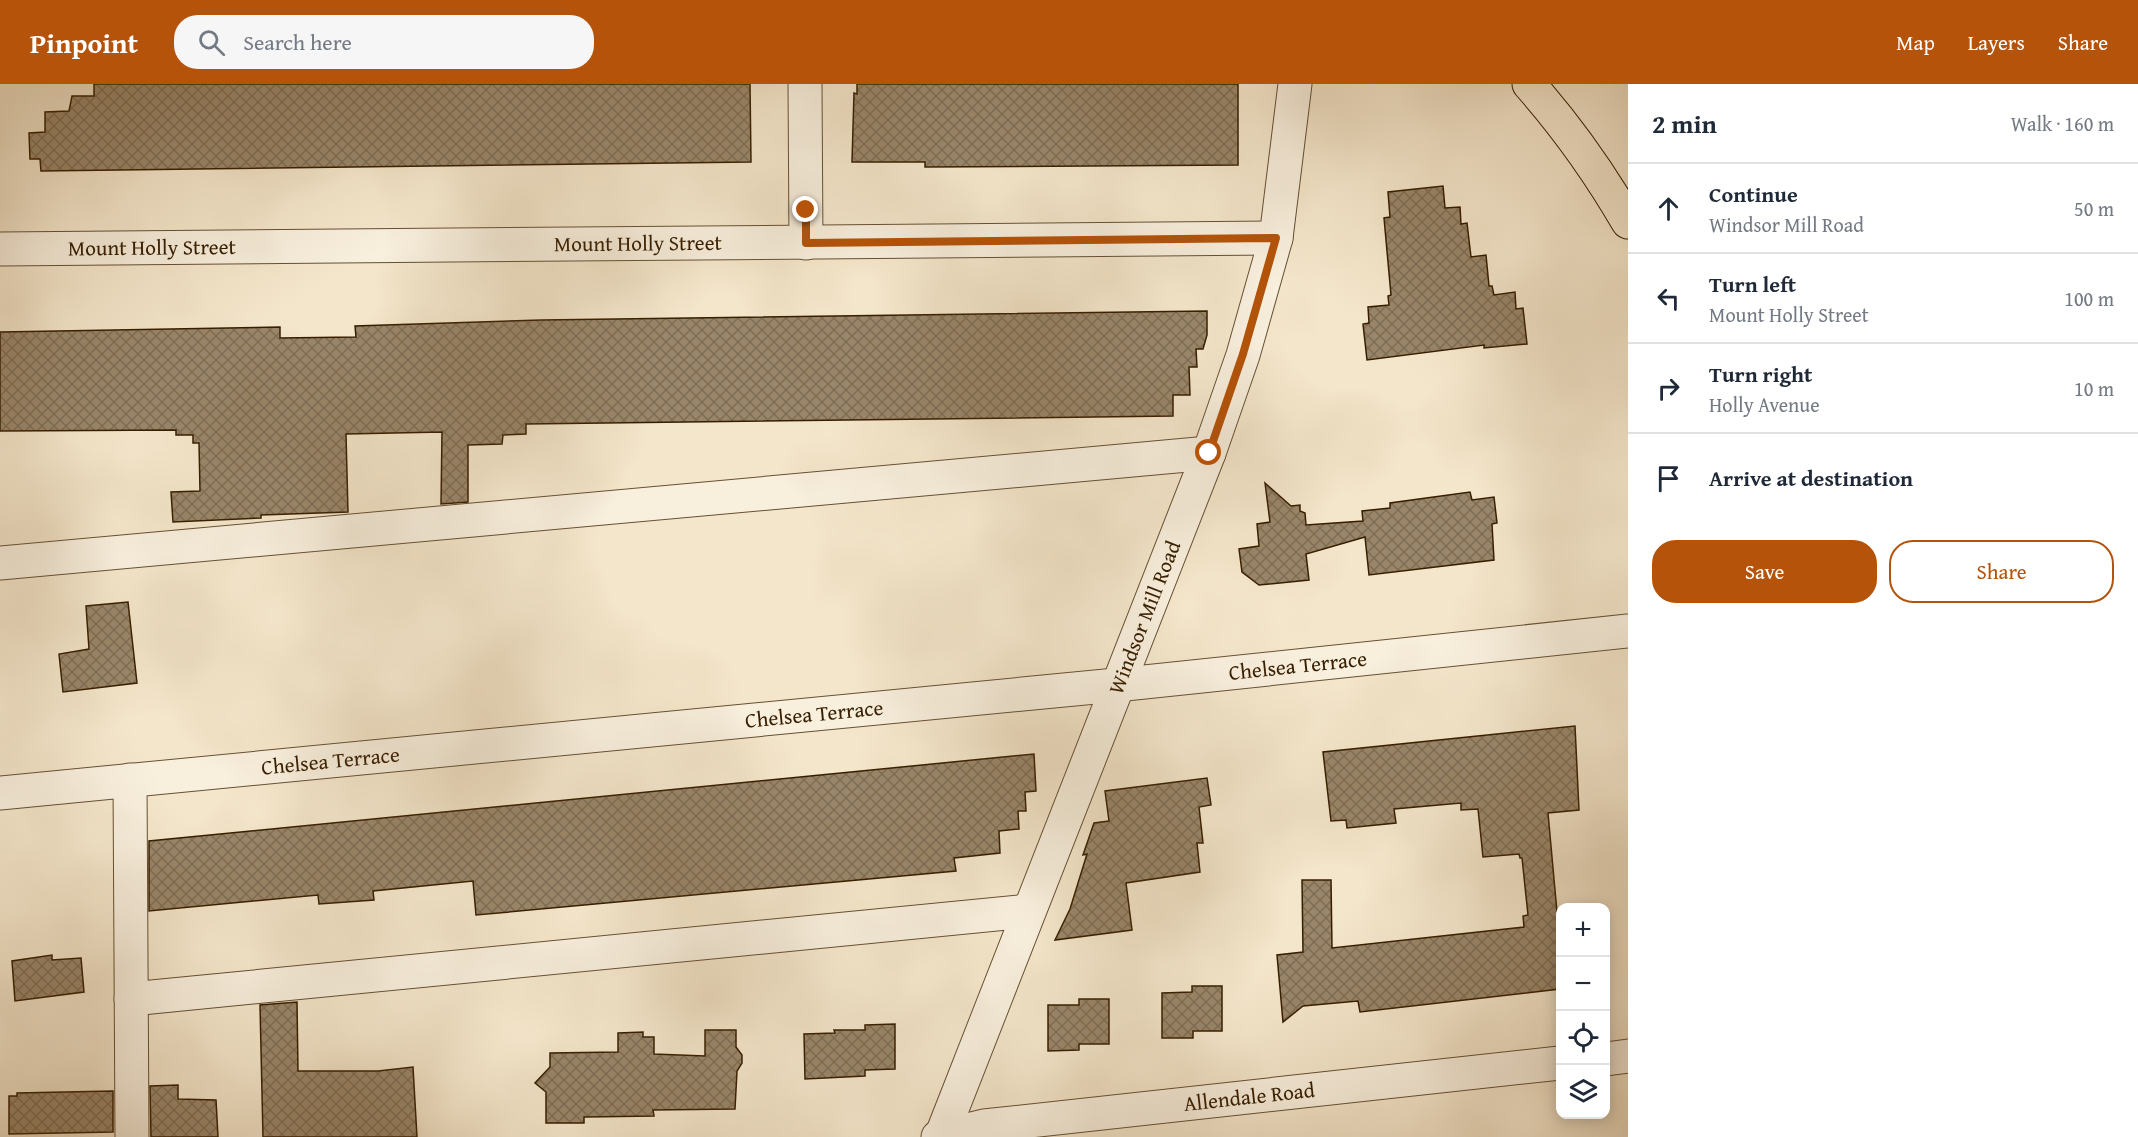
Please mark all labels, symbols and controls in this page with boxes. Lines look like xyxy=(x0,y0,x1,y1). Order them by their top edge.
search box xyxy=(174,15,594,69)
text: Pinpoint xyxy=(30,22,138,63)
icon: search xyxy=(195,26,228,59)
text: Search here xyxy=(243,26,352,58)
text: Map xyxy=(1896,27,1935,58)
text: Layers xyxy=(1968,27,2025,58)
text: Share xyxy=(2058,27,2108,58)
text: 2 min xyxy=(1652,104,1717,143)
text: Walk · 160 m xyxy=(2011,109,2114,138)
text: Continue xyxy=(1709,178,1798,210)
icon: ahead xyxy=(1652,192,1685,225)
text: 50 m xyxy=(2074,194,2114,223)
route end xyxy=(792,196,818,222)
text: Windsor Mill Road xyxy=(1709,210,1864,239)
street label: Mount Holly Street xyxy=(554,227,723,259)
street label: Mount Holly Street xyxy=(68,231,237,263)
text: Turn left xyxy=(1709,268,1796,300)
icon: left xyxy=(1652,282,1685,315)
text: 100 m xyxy=(2064,284,2114,313)
text: Mount Holly Street xyxy=(1709,300,1869,329)
text: Turn right xyxy=(1709,358,1812,390)
icon: right xyxy=(1652,372,1685,405)
text: 10 m xyxy=(2074,374,2114,403)
text: Holly Avenue xyxy=(1709,390,1820,419)
route start xyxy=(1195,439,1221,465)
icon: arrive xyxy=(1652,462,1685,495)
text: Arrive at destination xyxy=(1709,462,1913,494)
street label: Windsor Mill Road xyxy=(1100,535,1188,699)
button: Save xyxy=(1652,540,1877,603)
button: Share xyxy=(1889,540,2114,603)
street label: Chelsea Terrace xyxy=(1227,643,1368,688)
street label: Chelsea Terrace xyxy=(744,692,885,736)
street label: Chelsea Terrace xyxy=(260,738,401,783)
map controls xyxy=(1556,903,1610,1119)
button: + xyxy=(1556,903,1610,957)
button: − xyxy=(1556,957,1610,1011)
button: locate xyxy=(1556,1011,1610,1065)
button: layers xyxy=(1556,1065,1610,1119)
street label: Allendale Road xyxy=(1182,1074,1317,1119)

